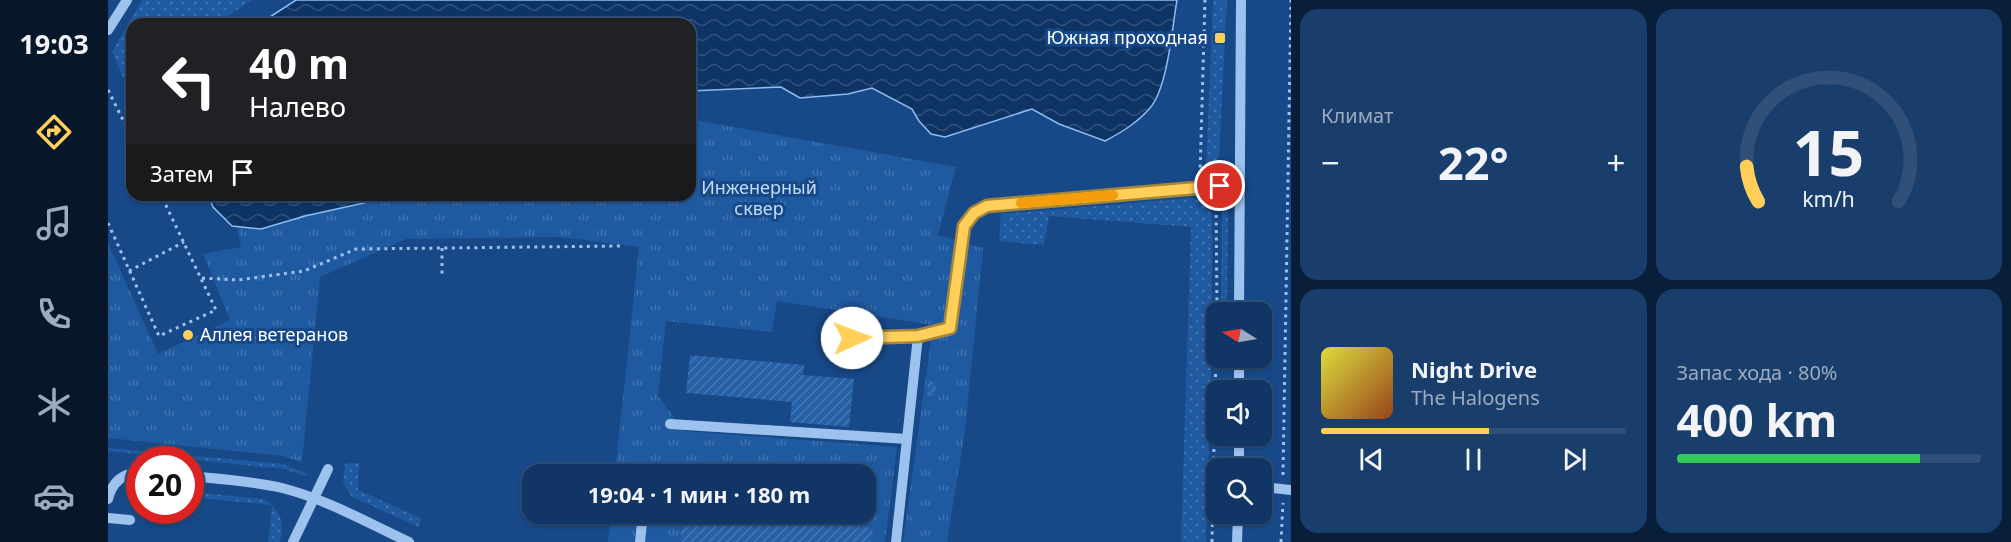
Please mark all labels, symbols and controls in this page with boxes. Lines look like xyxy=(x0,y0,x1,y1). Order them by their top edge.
text: 19:03 xyxy=(19,25,89,62)
place label: Южная проходная xyxy=(1047,25,1208,49)
marker: Южная проходная xyxy=(1213,31,1227,45)
text: 40 m xyxy=(249,34,349,91)
icon: left xyxy=(150,42,228,120)
text: Налево xyxy=(249,88,346,125)
text: Климат xyxy=(1321,102,1393,129)
text: 15 xyxy=(1793,109,1864,194)
icon: directions xyxy=(33,111,75,153)
text: 22° xyxy=(1438,132,1509,193)
text: − xyxy=(1321,140,1340,185)
text: + xyxy=(1607,140,1626,185)
icon: arrive xyxy=(226,156,259,189)
text: Затем xyxy=(150,158,214,188)
pin xyxy=(1194,160,1245,211)
icon: arrive xyxy=(1203,169,1236,202)
park label: Инженерный сквер xyxy=(701,175,817,220)
text: km/h xyxy=(1802,184,1855,213)
icon: music xyxy=(33,202,75,244)
icon: phone xyxy=(33,293,75,335)
north arrow xyxy=(1206,302,1272,368)
map controls xyxy=(1206,302,1272,524)
position arrow xyxy=(820,306,884,370)
place label: Аллея ветеранов xyxy=(200,322,348,346)
marker: Аллея ветеранов xyxy=(181,328,195,342)
text: Night Drive xyxy=(1411,354,1537,384)
text: Запас хода · 80% xyxy=(1677,359,1837,386)
button: sound xyxy=(1206,380,1272,446)
icon: climate xyxy=(33,384,75,426)
text: The Halogens xyxy=(1411,384,1540,411)
text: 400 km xyxy=(1677,389,1837,450)
icon: previous xyxy=(1355,443,1388,476)
icon: pause xyxy=(1457,443,1490,476)
icon: next xyxy=(1558,443,1591,476)
speed limit sign: 20 xyxy=(126,446,204,524)
button: search xyxy=(1206,458,1272,524)
icon: car xyxy=(33,475,75,517)
text: 19:04 · 1 мин · 180 m xyxy=(588,479,810,509)

